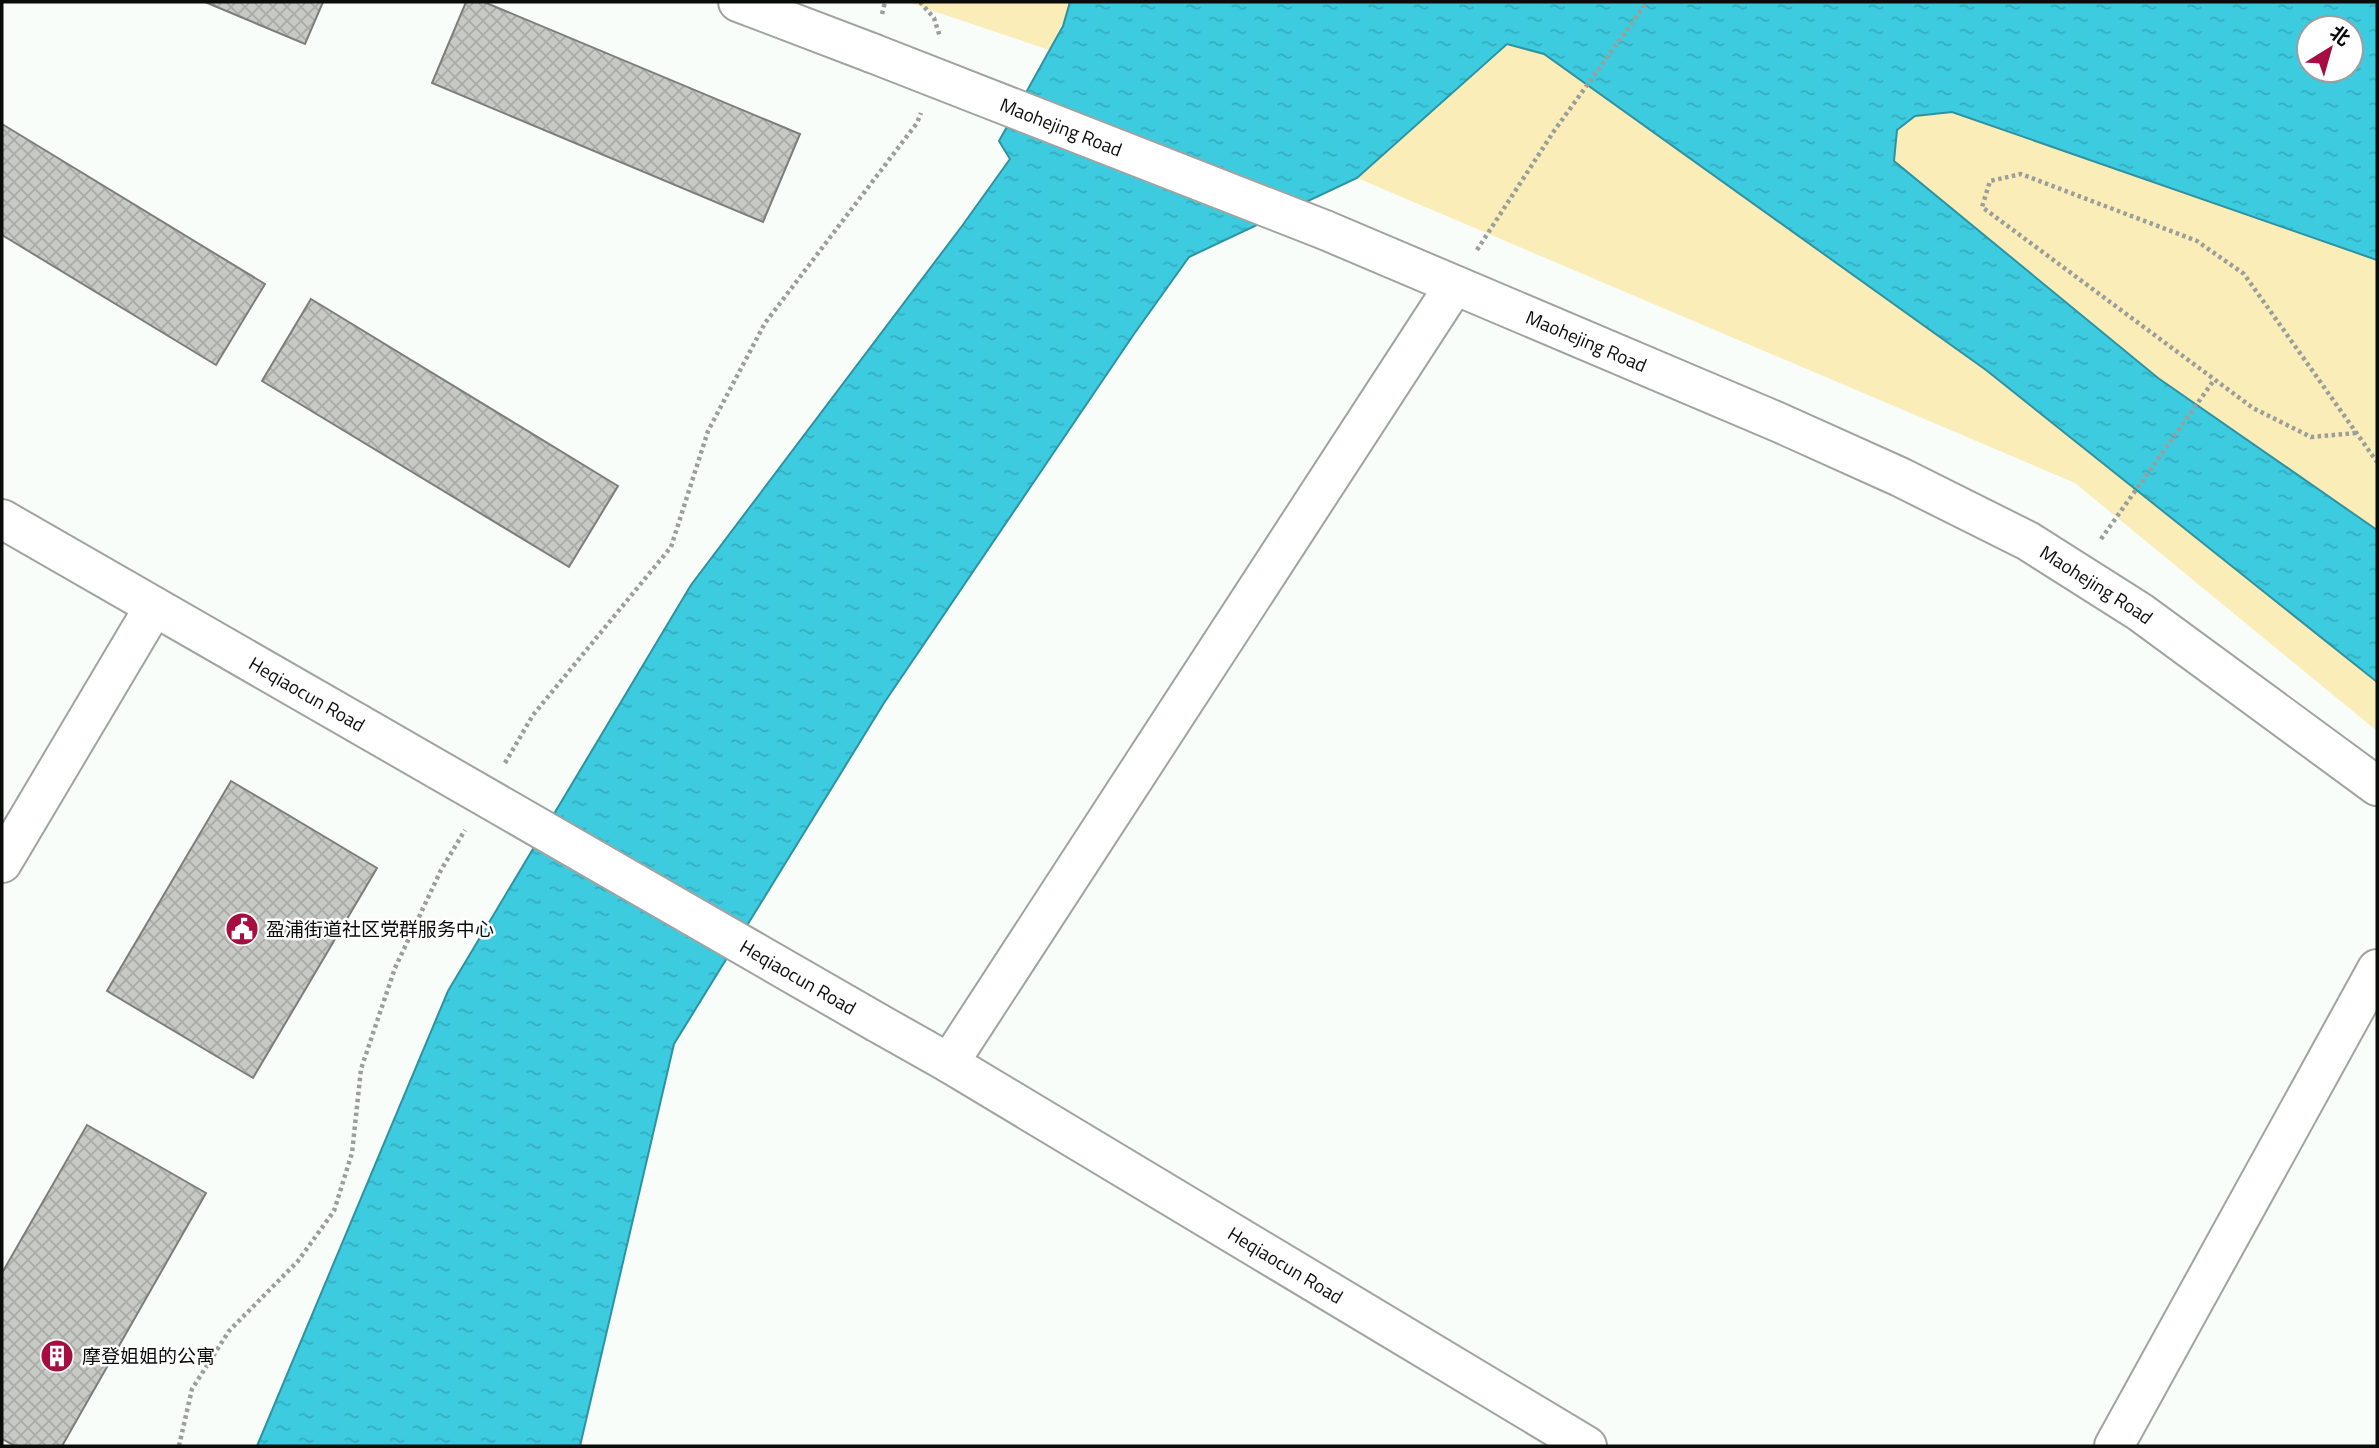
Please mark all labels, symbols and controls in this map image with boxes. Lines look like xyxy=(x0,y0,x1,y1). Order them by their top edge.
north arrow xyxy=(2295,14,2365,84)
text: 北 xyxy=(2324,18,2357,52)
street label: Maohejing Road xyxy=(996,89,1127,163)
street label: Maohejing Road xyxy=(1522,302,1652,379)
street label: Maohejing Road xyxy=(2034,537,2159,631)
street label: Heqiaocun Road xyxy=(244,649,371,739)
public building icon: 盈浦街道社区党群服务中心 xyxy=(223,910,261,948)
place label: 盈浦街道社区党群服务中心 xyxy=(266,914,494,943)
street label: Heqiaocun Road xyxy=(735,932,862,1022)
street label: Heqiaocun Road xyxy=(1223,1219,1349,1310)
building icon: 摩登姐姐的公寓 xyxy=(38,1337,76,1375)
place label: 摩登姐姐的公寓 xyxy=(82,1341,215,1370)

